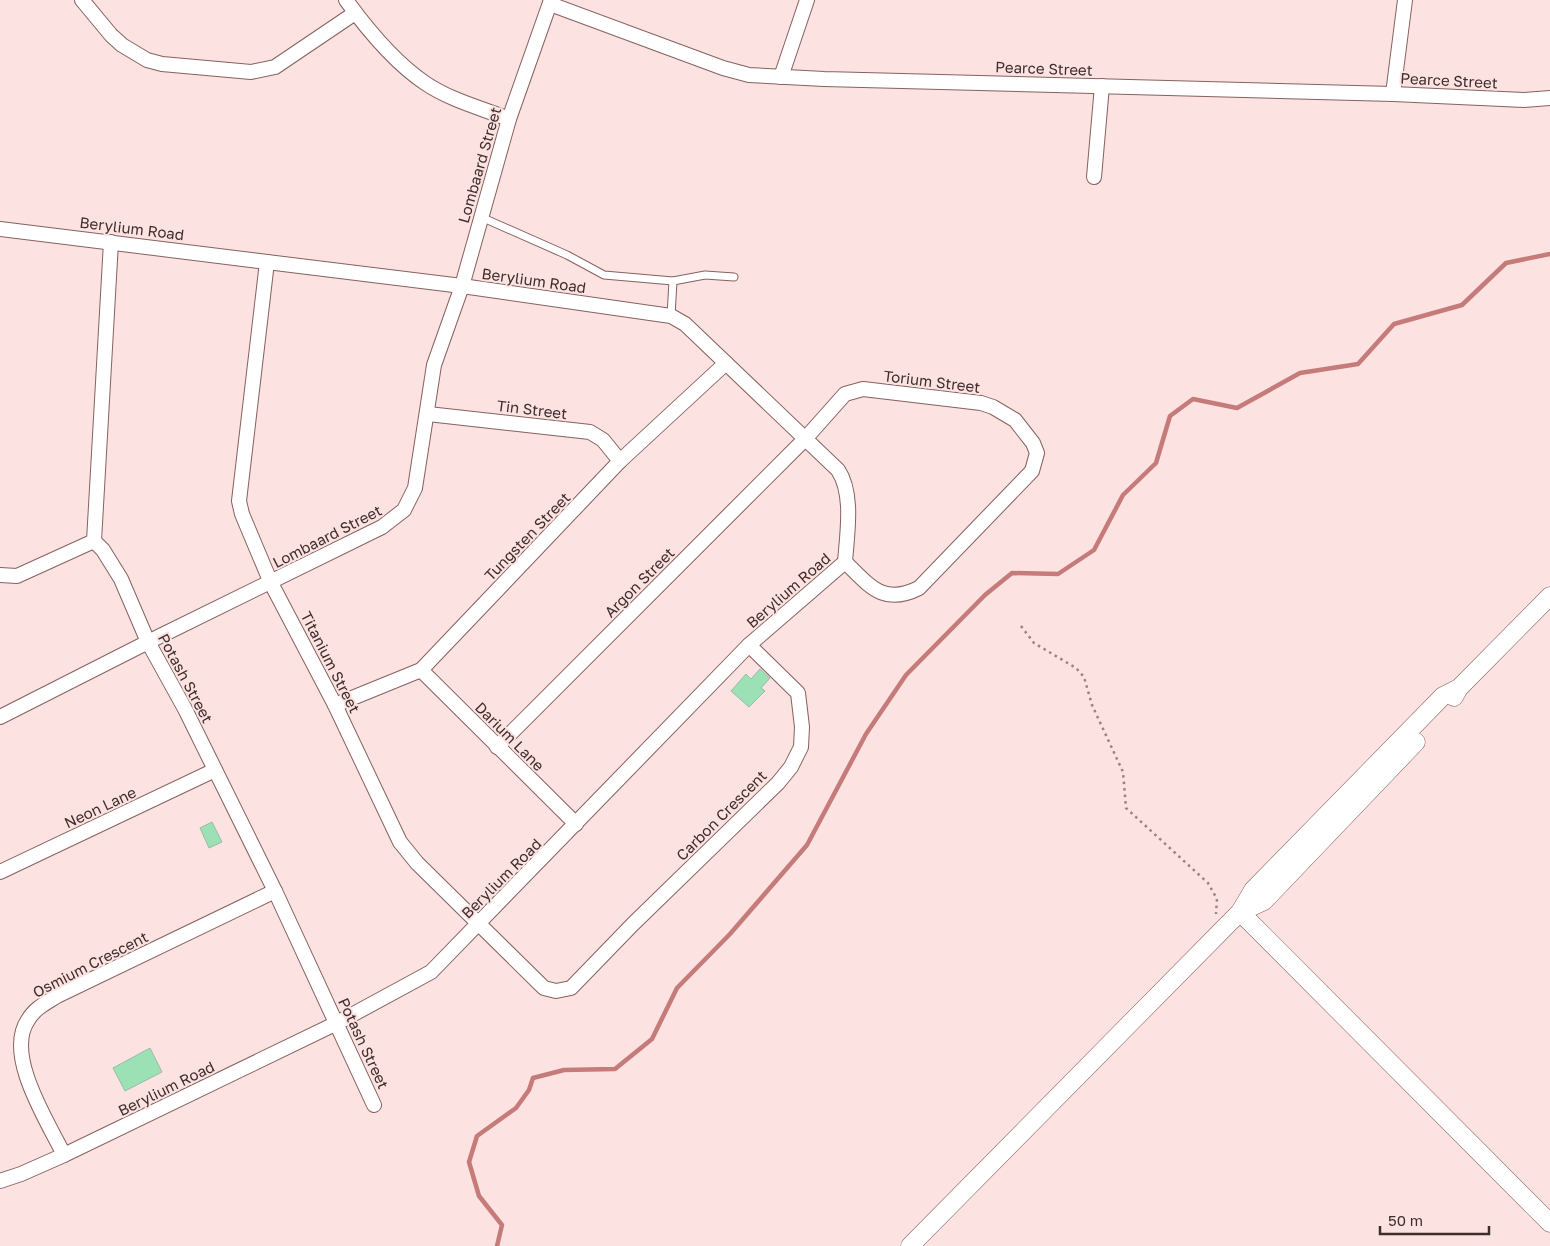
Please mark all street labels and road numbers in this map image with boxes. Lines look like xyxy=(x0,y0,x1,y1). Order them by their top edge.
street label: Pearce Street xyxy=(995,57,1093,79)
street label: Pearce Street xyxy=(1400,68,1498,92)
street label: Lombaard Street xyxy=(454,105,504,225)
street label: Berylium Road xyxy=(79,213,185,243)
street label: Berylium Road xyxy=(481,264,587,296)
street label: Torium Street xyxy=(883,366,981,396)
street label: Tin Street xyxy=(496,396,568,422)
street label: Tungsten Street xyxy=(480,488,574,584)
street label: Lombaard Street xyxy=(269,501,385,571)
street label: Argon Street xyxy=(600,543,678,621)
street label: Berylium Road xyxy=(742,549,834,631)
street label: Titanium Street xyxy=(298,608,364,716)
street label: Potash Street xyxy=(155,630,217,726)
street label: Darium Lane xyxy=(472,698,548,774)
street label: Carbon Crescent xyxy=(672,766,770,864)
street label: Neon Lane xyxy=(61,782,139,831)
street label: Berylium Road xyxy=(457,834,545,922)
street label: Osmium Crescent xyxy=(29,927,151,1001)
street label: Potash Street xyxy=(335,995,393,1091)
street label: Berylium Road xyxy=(115,1057,217,1119)

